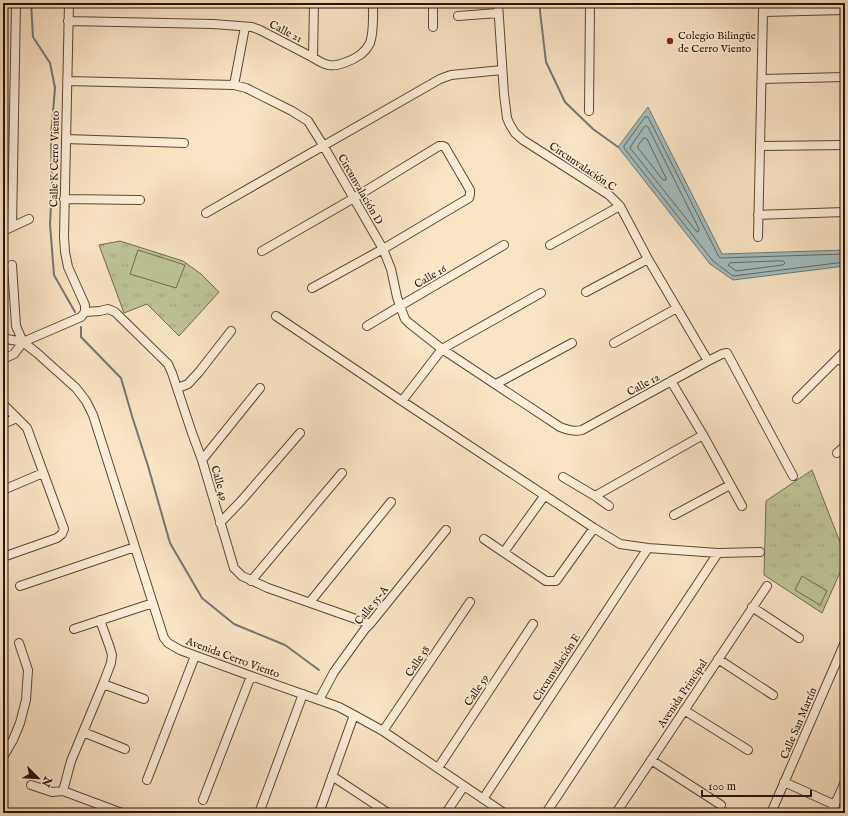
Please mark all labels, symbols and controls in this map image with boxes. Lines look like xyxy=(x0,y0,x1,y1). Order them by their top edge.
street label: Calle 21 xyxy=(267,18,304,46)
place label: Colegio Bilingüe de Cerro Viento xyxy=(678,29,756,56)
marker: Colegio Bilingüe de Cerro Viento xyxy=(665,36,675,46)
street label: Calle K Cerro Viento xyxy=(47,111,63,207)
street label: Circunvalación C xyxy=(546,139,619,195)
street label: Circunvalación D xyxy=(334,152,386,227)
street label: Calle 16 xyxy=(412,262,449,292)
street label: Calle 12 xyxy=(625,370,662,400)
street label: Calle 49 xyxy=(207,464,231,503)
street label: Calle 55-A xyxy=(352,583,392,628)
street label: Circunvalación E xyxy=(530,631,584,704)
street label: Avenida Cerro Viento xyxy=(183,634,282,681)
street label: Calle 58 xyxy=(402,643,433,680)
street label: Avenida Principal xyxy=(654,657,711,731)
street label: Calle 59 xyxy=(461,672,492,709)
street label: Calle San Martín xyxy=(778,685,820,761)
north arrow xyxy=(18,758,58,798)
scale bar xyxy=(702,772,811,798)
text: N xyxy=(38,774,55,789)
text: 100 m xyxy=(708,779,736,794)

